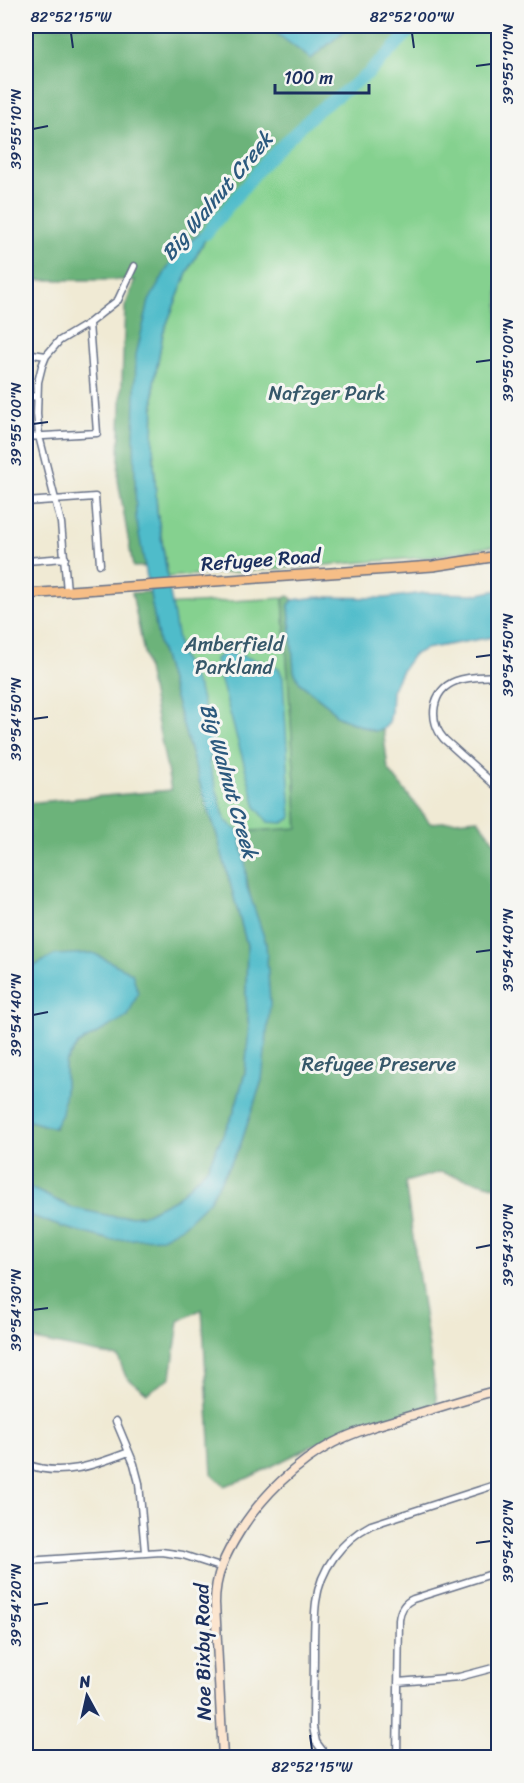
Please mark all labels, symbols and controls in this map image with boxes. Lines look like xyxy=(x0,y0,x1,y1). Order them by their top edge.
text: 82°52'15"W xyxy=(31,4,112,30)
text: 82°52'00"W xyxy=(370,4,455,30)
text: 39°55'10"N xyxy=(495,23,521,104)
scale bar xyxy=(275,57,370,95)
text: 100 m xyxy=(284,62,333,94)
text: 39°55'10"N xyxy=(3,88,29,169)
water label: Big Walnut Creek xyxy=(151,121,284,269)
text: 39°55'00"N xyxy=(495,318,521,402)
park label: Nafzger Park xyxy=(268,376,386,411)
text: 39°55'00"N xyxy=(3,382,29,466)
street label: Refugee Road xyxy=(200,538,324,582)
text: 39°54'50"N xyxy=(495,613,521,697)
park label: Amberfield Parkland xyxy=(184,627,285,685)
text: 39°54'50"N xyxy=(3,677,29,761)
water label: Big Walnut Creek xyxy=(189,699,270,865)
text: 39°54'40"N xyxy=(495,908,521,992)
text: 39°54'40"N xyxy=(3,973,29,1057)
park label: Refugee Preserve xyxy=(302,1047,456,1082)
text: 39°54'30"N xyxy=(495,1203,521,1286)
text: 39°54'30"N xyxy=(3,1268,29,1351)
text: 39°54'20"N xyxy=(495,1499,521,1582)
text: 39°54'20"N xyxy=(3,1563,29,1646)
street label: Noe Bixby Road xyxy=(184,1582,222,1721)
north arrow xyxy=(57,1666,117,1726)
text: N xyxy=(76,1666,93,1697)
text: 82°52'15"W xyxy=(272,1754,353,1780)

